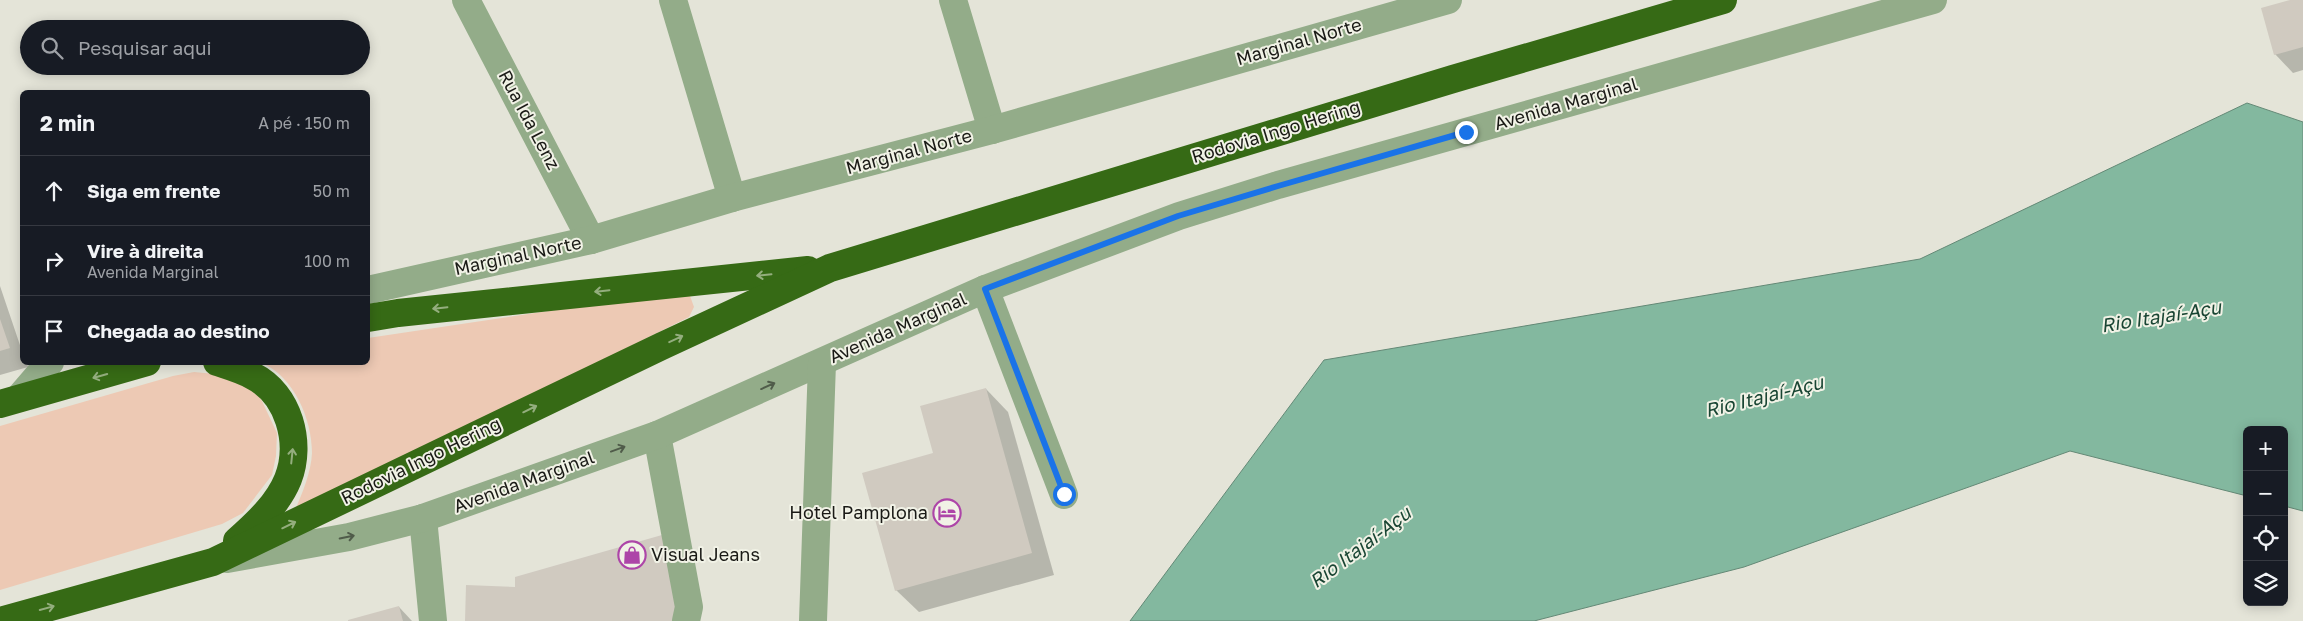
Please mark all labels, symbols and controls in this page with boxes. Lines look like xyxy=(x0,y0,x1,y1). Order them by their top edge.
street label: Marginal Norte xyxy=(1234,13,1364,69)
search box xyxy=(20,20,370,75)
icon: search xyxy=(38,34,66,62)
text: Pesquisar aqui xyxy=(78,36,212,59)
street label: Rua Ida Lenz xyxy=(494,66,565,173)
street label: Avenida Marginal xyxy=(1491,72,1640,134)
street label: Rodovia Ingo Hering xyxy=(1189,95,1363,167)
text: 2 min xyxy=(40,110,95,136)
text: A pé · 150 m xyxy=(258,113,350,133)
route end xyxy=(1455,121,1478,144)
street label: Marginal Norte xyxy=(843,124,974,178)
icon: ahead xyxy=(40,177,68,205)
text: Siga em frente xyxy=(87,179,221,202)
text: 50 m xyxy=(313,181,350,201)
street label: Marginal Norte xyxy=(452,231,583,279)
text: Vire à direita xyxy=(87,239,204,262)
icon: right xyxy=(40,247,68,275)
text: 100 m xyxy=(304,251,350,271)
text: Avenida Marginal xyxy=(87,262,219,282)
one-way arrow xyxy=(756,270,772,280)
one-way arrow xyxy=(594,286,610,296)
street label: Avenida Marginal xyxy=(825,287,970,367)
water label: Rio Itajaí-Açu xyxy=(2099,294,2224,336)
one-way arrow xyxy=(433,303,449,313)
icon: arrive xyxy=(40,317,68,345)
text: Chegada ao destino xyxy=(87,319,270,342)
one-way arrow xyxy=(668,334,683,343)
water label: Rio Itajaí-Açu xyxy=(1702,369,1827,421)
one-way arrow xyxy=(92,371,108,381)
one-way arrow xyxy=(760,381,775,391)
one-way arrow xyxy=(522,404,537,413)
street label: Rodovia Ingo Hering xyxy=(337,412,504,508)
map controls xyxy=(2243,426,2288,606)
button: + xyxy=(2243,426,2288,471)
one-way arrow xyxy=(610,444,625,453)
street label: Avenida Marginal xyxy=(450,445,597,517)
one-way arrow xyxy=(287,448,297,464)
button: − xyxy=(2243,471,2288,516)
route start xyxy=(1053,483,1076,506)
hotel icon: Hotel Pamplona xyxy=(932,498,962,528)
water label: Rio Itajaí-Açu xyxy=(1304,500,1416,592)
place label: Hotel Pamplona xyxy=(789,501,928,523)
button: locate xyxy=(2243,516,2288,561)
one-way arrow xyxy=(281,520,296,529)
one-way arrow xyxy=(339,532,355,541)
shop icon: Visual Jeans xyxy=(617,540,647,570)
place label: Visual Jeans xyxy=(651,543,760,565)
button: layers xyxy=(2243,561,2288,606)
one-way arrow xyxy=(39,603,55,612)

